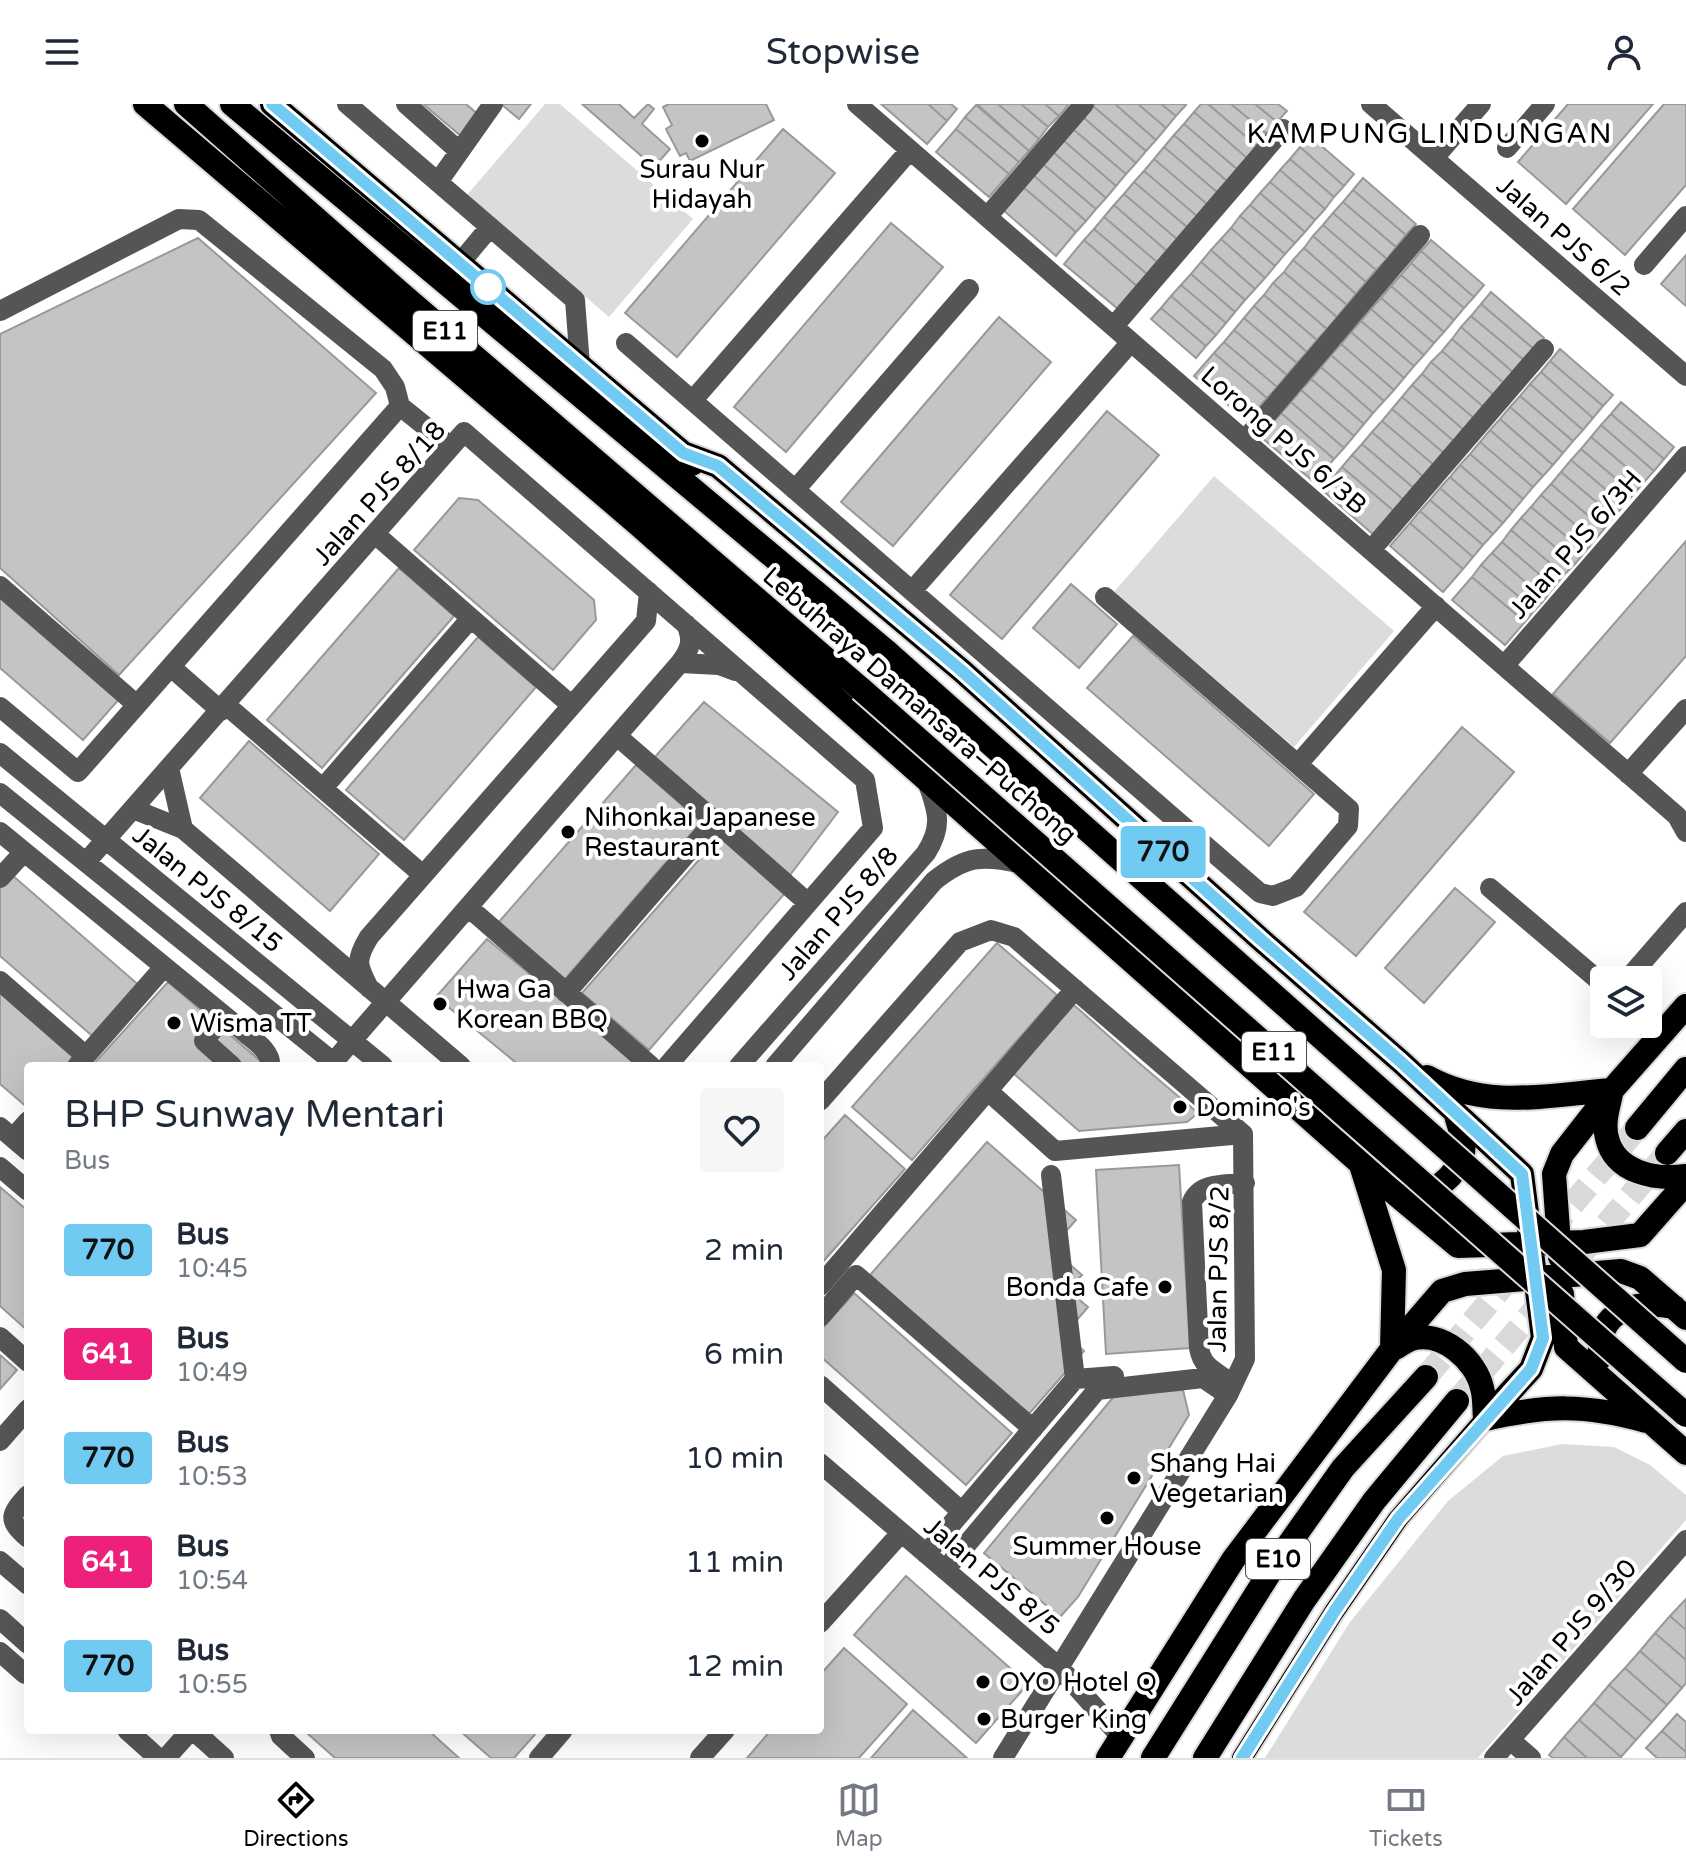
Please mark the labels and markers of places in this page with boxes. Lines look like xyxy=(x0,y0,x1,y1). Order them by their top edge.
marker: Surau Nur Hidayah xyxy=(693,132,711,150)
place label: Surau Nur Hidayah xyxy=(639,154,765,215)
unlabelled marker xyxy=(471,270,505,304)
place label: Nihonkai Japanese Restaurant xyxy=(584,802,816,863)
marker: Nihonkai Japanese Restaurant xyxy=(559,823,577,841)
place label: Hwa Ga Korean BBQ xyxy=(456,974,608,1035)
marker: Hwa Ga Korean BBQ xyxy=(431,995,449,1013)
place label: Wisma TT xyxy=(190,1008,312,1039)
marker: Wisma TT xyxy=(165,1014,183,1032)
place label: Domino's xyxy=(1196,1092,1311,1123)
marker: Domino's xyxy=(1171,1098,1189,1116)
place label: Bonda Cafe xyxy=(1005,1272,1149,1303)
marker: Bonda Cafe xyxy=(1156,1278,1174,1296)
place label: Shang Hai Vegetarian xyxy=(1150,1448,1284,1509)
marker: Shang Hai Vegetarian xyxy=(1125,1469,1143,1487)
marker: Summer House xyxy=(1098,1509,1116,1527)
place label: Summer House xyxy=(1013,1531,1201,1562)
place label: OYO Hotel Q xyxy=(999,1667,1157,1698)
marker: OYO Hotel Q xyxy=(974,1673,992,1691)
place label: Burger King xyxy=(1000,1704,1147,1735)
marker: Burger King xyxy=(975,1710,993,1728)

